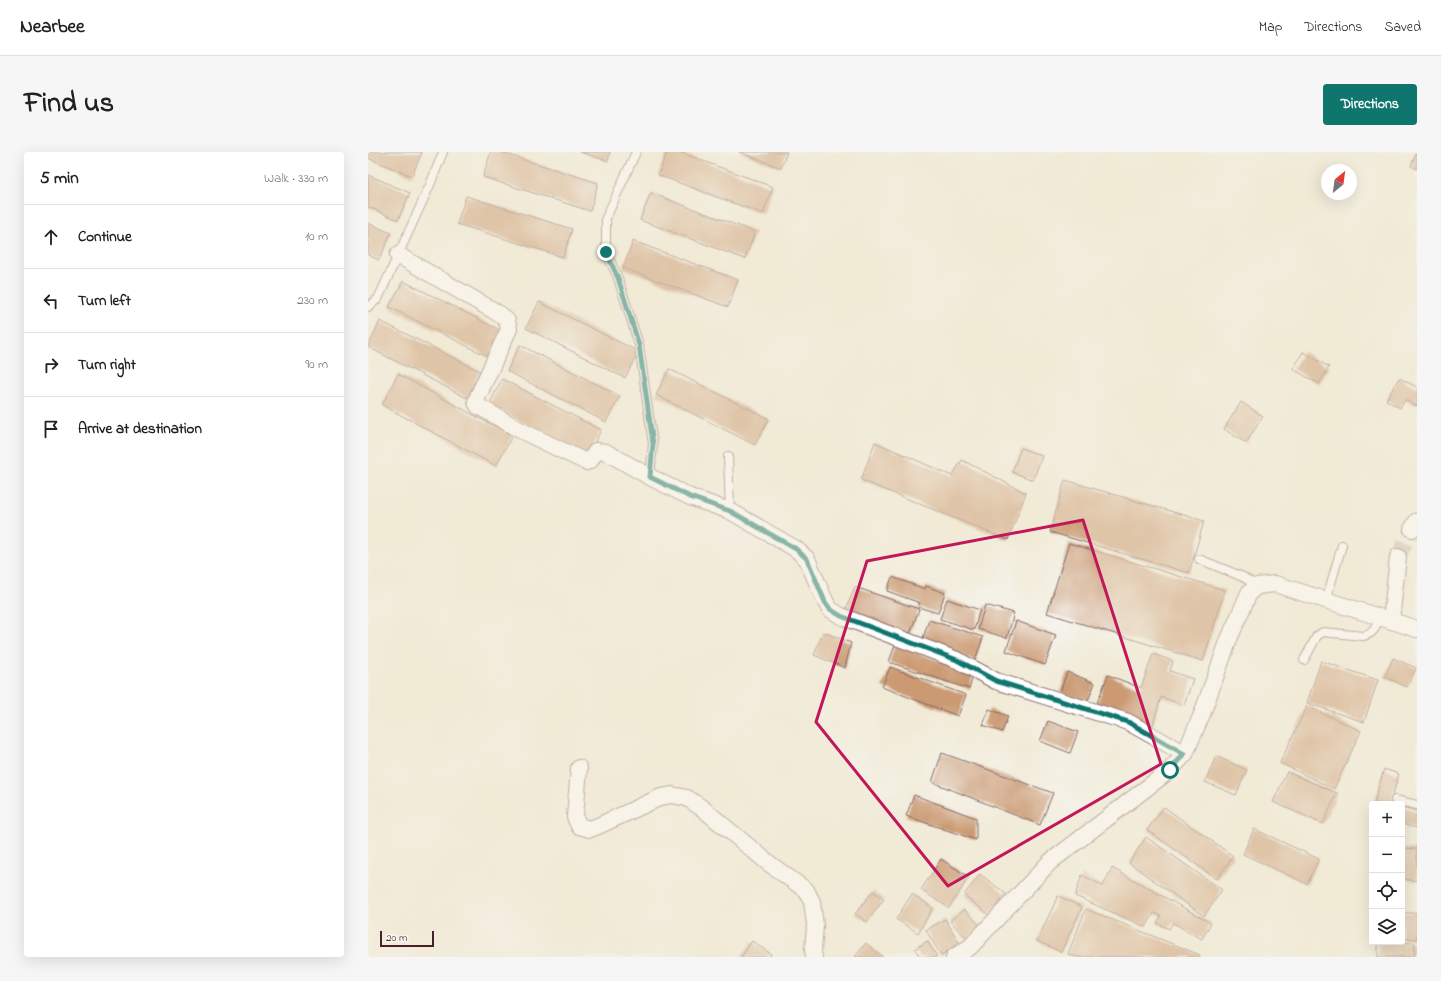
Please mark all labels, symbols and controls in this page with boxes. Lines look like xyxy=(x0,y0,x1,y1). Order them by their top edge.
text: Nearbee xyxy=(20,14,85,41)
text: Map xyxy=(1259,17,1282,38)
text: Directions xyxy=(1304,17,1362,38)
text: Saved xyxy=(1384,17,1421,38)
text: Find us xyxy=(24,84,114,125)
button: Directions xyxy=(1323,84,1417,125)
north arrow xyxy=(1321,164,1357,200)
text: 5 min xyxy=(40,166,79,191)
text: Walk · 330 m xyxy=(264,169,328,188)
icon: ahead xyxy=(40,226,62,248)
text: Continue xyxy=(78,226,132,248)
text: 10 m xyxy=(305,227,328,246)
route end xyxy=(597,243,615,261)
icon: left xyxy=(40,290,62,312)
text: Turn left xyxy=(78,290,131,312)
text: 230 m xyxy=(297,291,328,310)
icon: right xyxy=(40,354,62,376)
text: Turn right xyxy=(78,354,136,376)
text: 90 m xyxy=(305,355,328,374)
icon: arrive xyxy=(40,418,62,440)
text: Arrive at destination xyxy=(78,418,202,440)
route start xyxy=(1161,761,1179,779)
map controls xyxy=(1369,801,1405,945)
button: + xyxy=(1369,801,1405,837)
button: − xyxy=(1369,837,1405,873)
button: locate xyxy=(1369,873,1405,909)
button: layers xyxy=(1369,909,1405,945)
scale bar xyxy=(380,929,434,948)
text: 20 m xyxy=(386,930,408,946)

